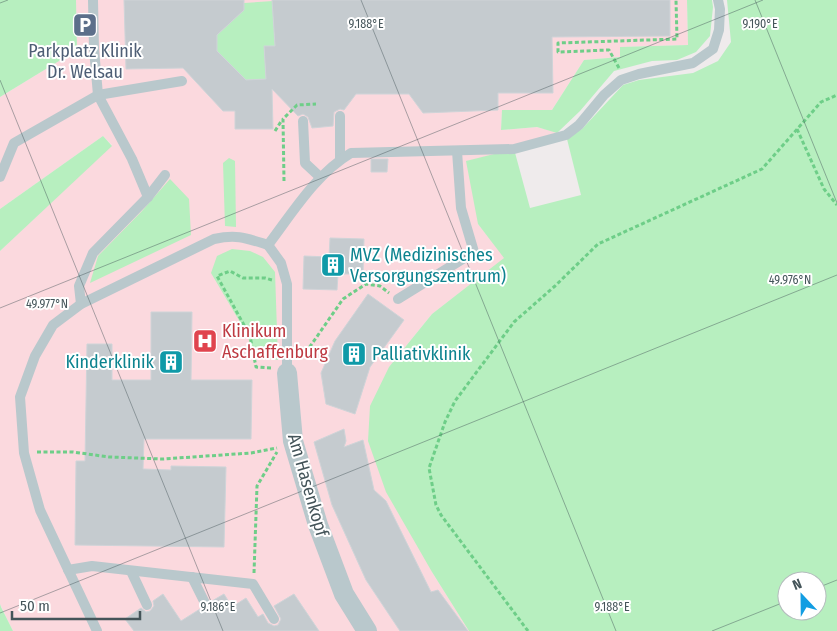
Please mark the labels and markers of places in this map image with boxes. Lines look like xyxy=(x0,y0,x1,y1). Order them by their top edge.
parking icon: Parkplatz Klinik Dr. Welsau xyxy=(72,12,98,38)
place label: Parkplatz Klinik Dr. Welsau xyxy=(28,40,142,83)
place label: MVZ (Medizinisches Versorgungszentrum) xyxy=(350,244,506,287)
building icon: MVZ (Medizinisches Versorgungszentrum) xyxy=(320,252,346,278)
place label: Klinikum Aschaffenburg xyxy=(222,320,328,363)
hospital icon: Klinikum Aschaffenburg xyxy=(192,328,218,354)
building icon: Palliativklinik xyxy=(341,341,367,367)
place label: Palliativklinik xyxy=(372,343,471,365)
building icon: Kinderklinik xyxy=(158,349,184,375)
place label: Kinderklinik xyxy=(66,351,155,373)

